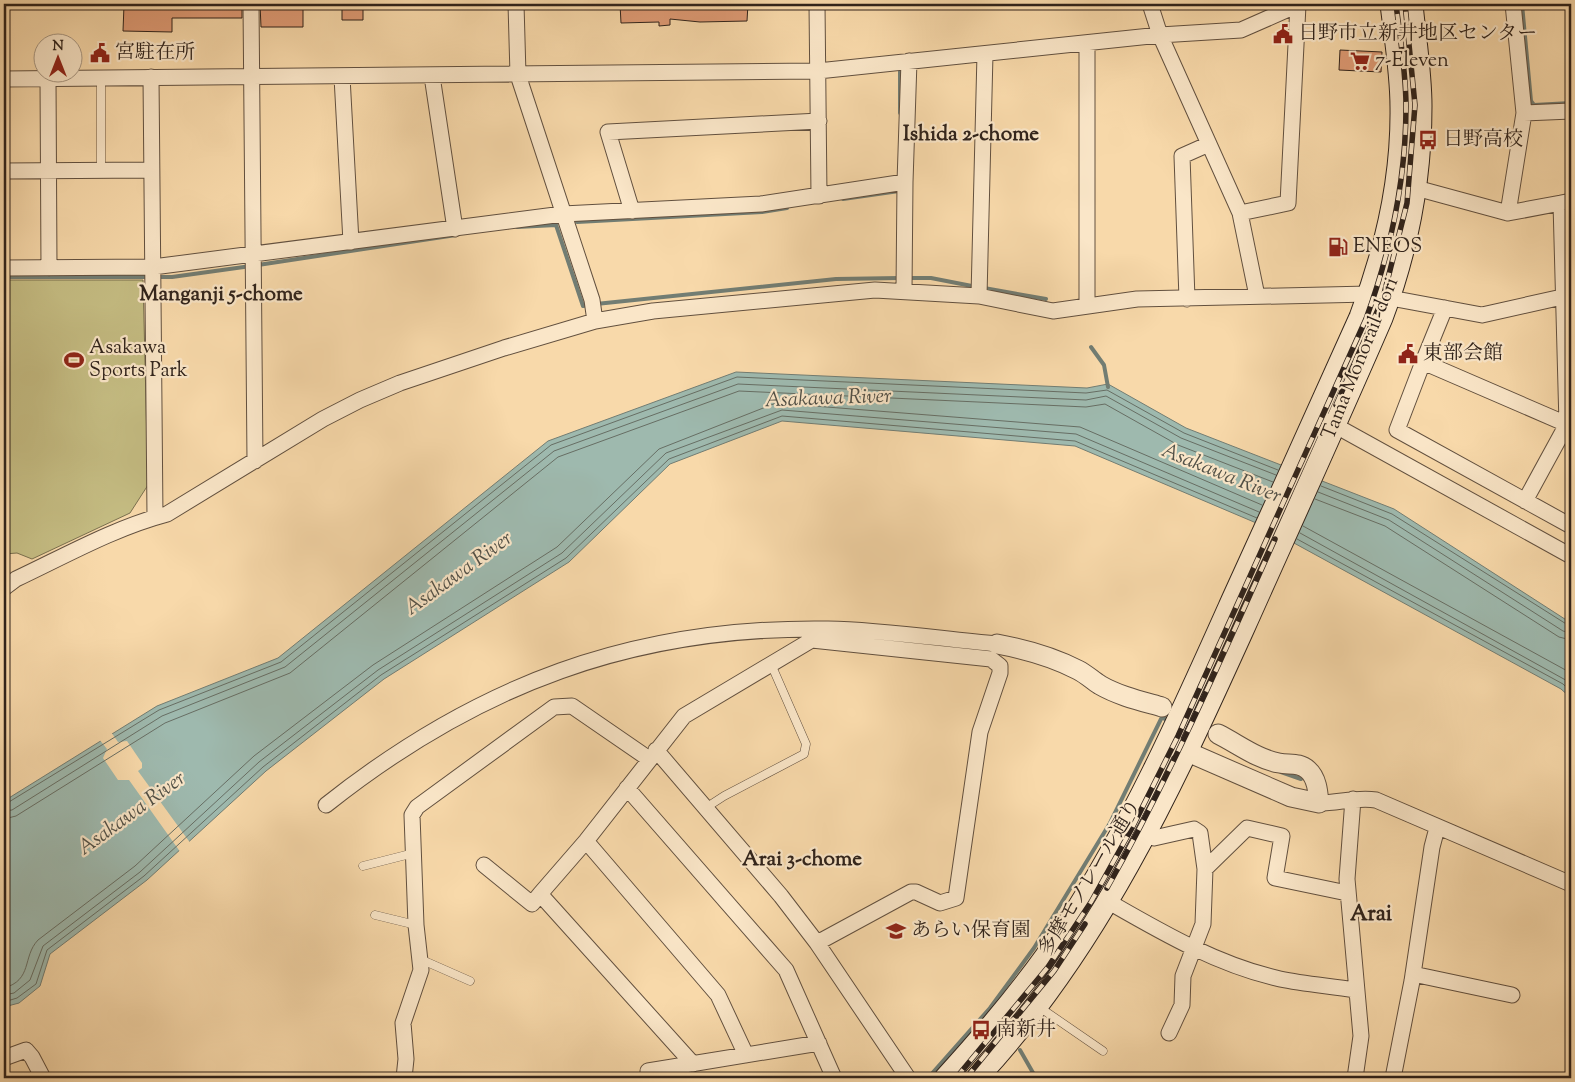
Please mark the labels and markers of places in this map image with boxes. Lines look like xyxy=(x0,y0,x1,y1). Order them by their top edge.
place label: 日野市立新井地区センター xyxy=(1298,20,1537,49)
public building icon: 日野市立新井地区センター xyxy=(1272,23,1294,45)
place label: 宮駐在所 xyxy=(115,39,195,68)
public building icon: 宮駐在所 xyxy=(89,42,111,64)
place label: 7-Eleven xyxy=(1375,47,1449,76)
supermarket icon: 7-Eleven xyxy=(1349,50,1371,72)
place label: 日野高校 xyxy=(1443,126,1523,155)
bus stop icon: 日野高校 xyxy=(1417,129,1439,151)
place label: ENEOS xyxy=(1353,233,1422,262)
fuel station icon: ENEOS xyxy=(1327,236,1349,258)
place label: Asakawa Sports Park xyxy=(89,334,188,386)
place label: 東部会館 xyxy=(1423,340,1503,369)
public building icon: 東部会館 xyxy=(1397,343,1419,365)
sports icon: Asakawa Sports Park xyxy=(63,349,85,371)
place label: あらい保育園 xyxy=(911,917,1031,946)
school or university icon: あらい保育園 xyxy=(885,920,907,942)
place label: 南新井 xyxy=(996,1016,1056,1045)
bus stop icon: 南新井 xyxy=(970,1019,992,1041)

